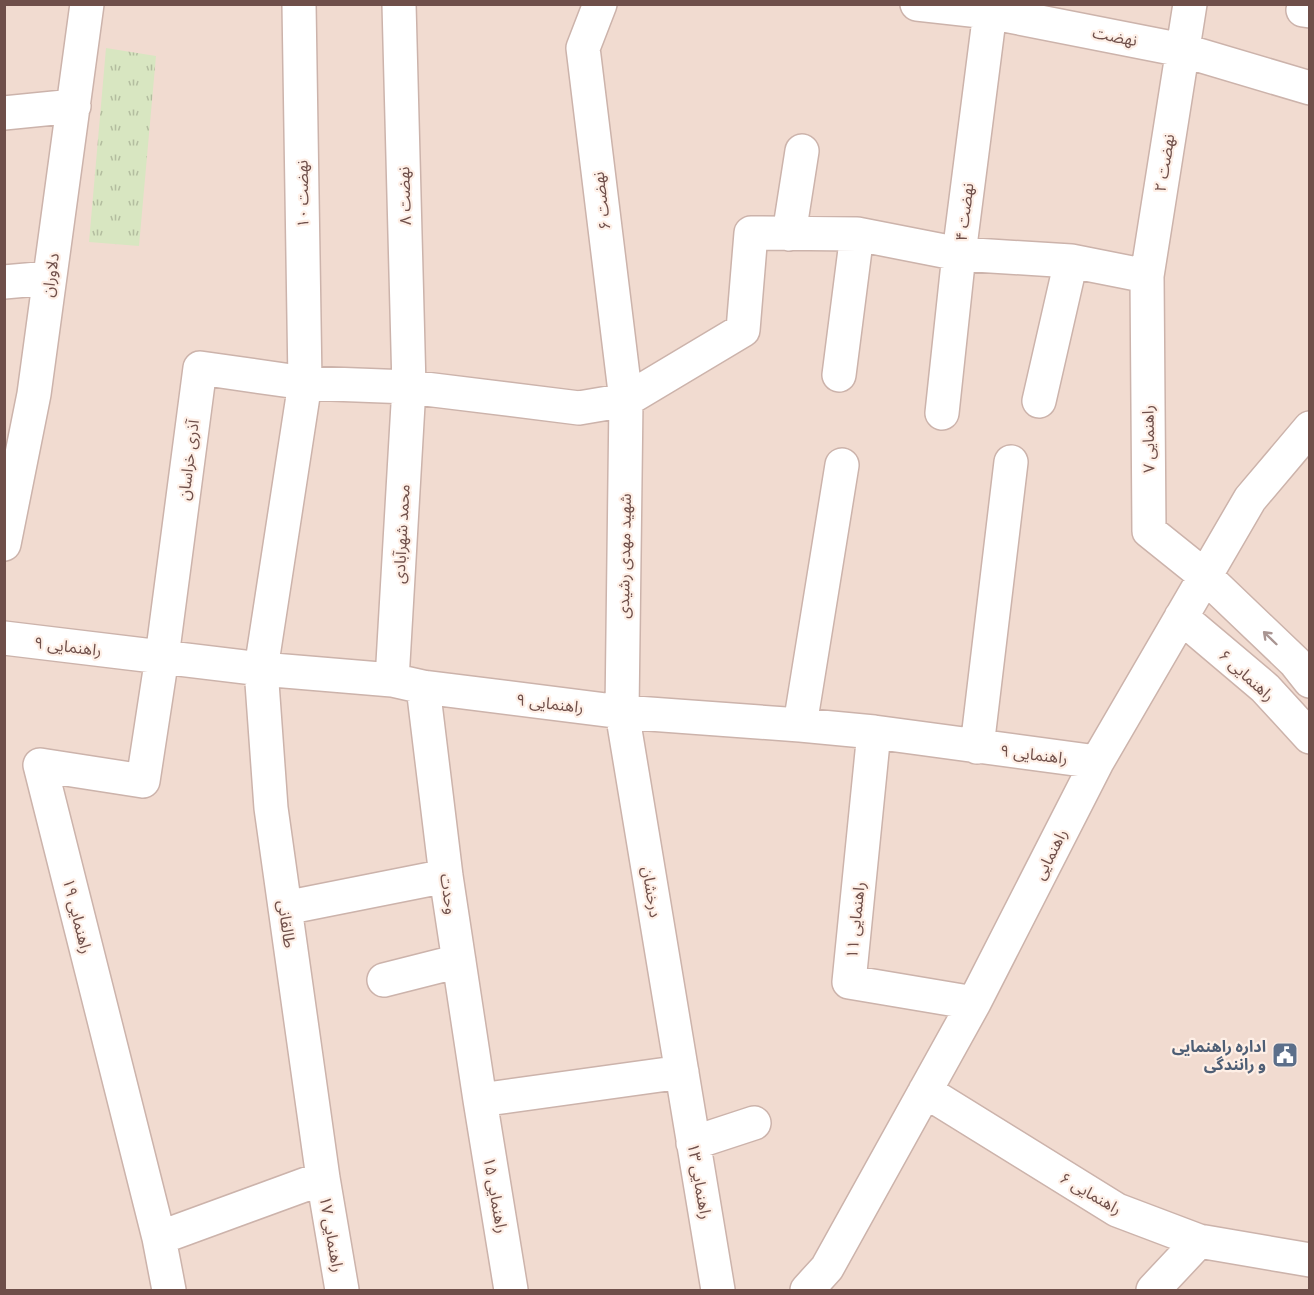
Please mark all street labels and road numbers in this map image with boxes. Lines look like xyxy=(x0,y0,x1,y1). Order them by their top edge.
street label: نهضت xyxy=(1091,21,1139,52)
street label: نهضت ۲ xyxy=(1149,132,1180,194)
street label: نهضت ۱۰ xyxy=(290,160,315,228)
street label: نهضت ۸ xyxy=(392,166,417,226)
street label: نهضت ۶ xyxy=(587,170,616,231)
street label: نهضت ۴ xyxy=(950,182,979,243)
street label: دلاوران xyxy=(36,252,65,299)
street label: راهنمایی ۷ xyxy=(1136,405,1161,473)
street label: آذری خراسان xyxy=(172,417,205,502)
street label: محمد شهرآبادی xyxy=(387,484,416,584)
street label: شهید مهدی رشیدی xyxy=(612,493,637,619)
street label: راهنمایی ۹ xyxy=(33,631,103,662)
street label: راهنمایی ۶ xyxy=(1214,644,1280,707)
street label: راهنمایی ۹ xyxy=(515,688,585,719)
street label: راهنمایی ۹ xyxy=(999,739,1069,770)
street label: راهنمایی xyxy=(1028,825,1073,884)
street label: درخشان xyxy=(636,865,667,919)
street label: وحدت xyxy=(434,872,463,916)
street label: راهنمایی ۱۹ xyxy=(57,876,98,956)
street label: راهنمایی ۱۱ xyxy=(840,881,871,960)
street label: طالقانی xyxy=(272,899,301,950)
street label: راهنمایی ۱۳ xyxy=(681,1141,718,1221)
street label: راهنمایی ۱۵ xyxy=(477,1155,514,1235)
street label: راهنمایی ۶ xyxy=(1056,1167,1126,1220)
street label: راهنمایی ۱۷ xyxy=(313,1194,350,1274)

